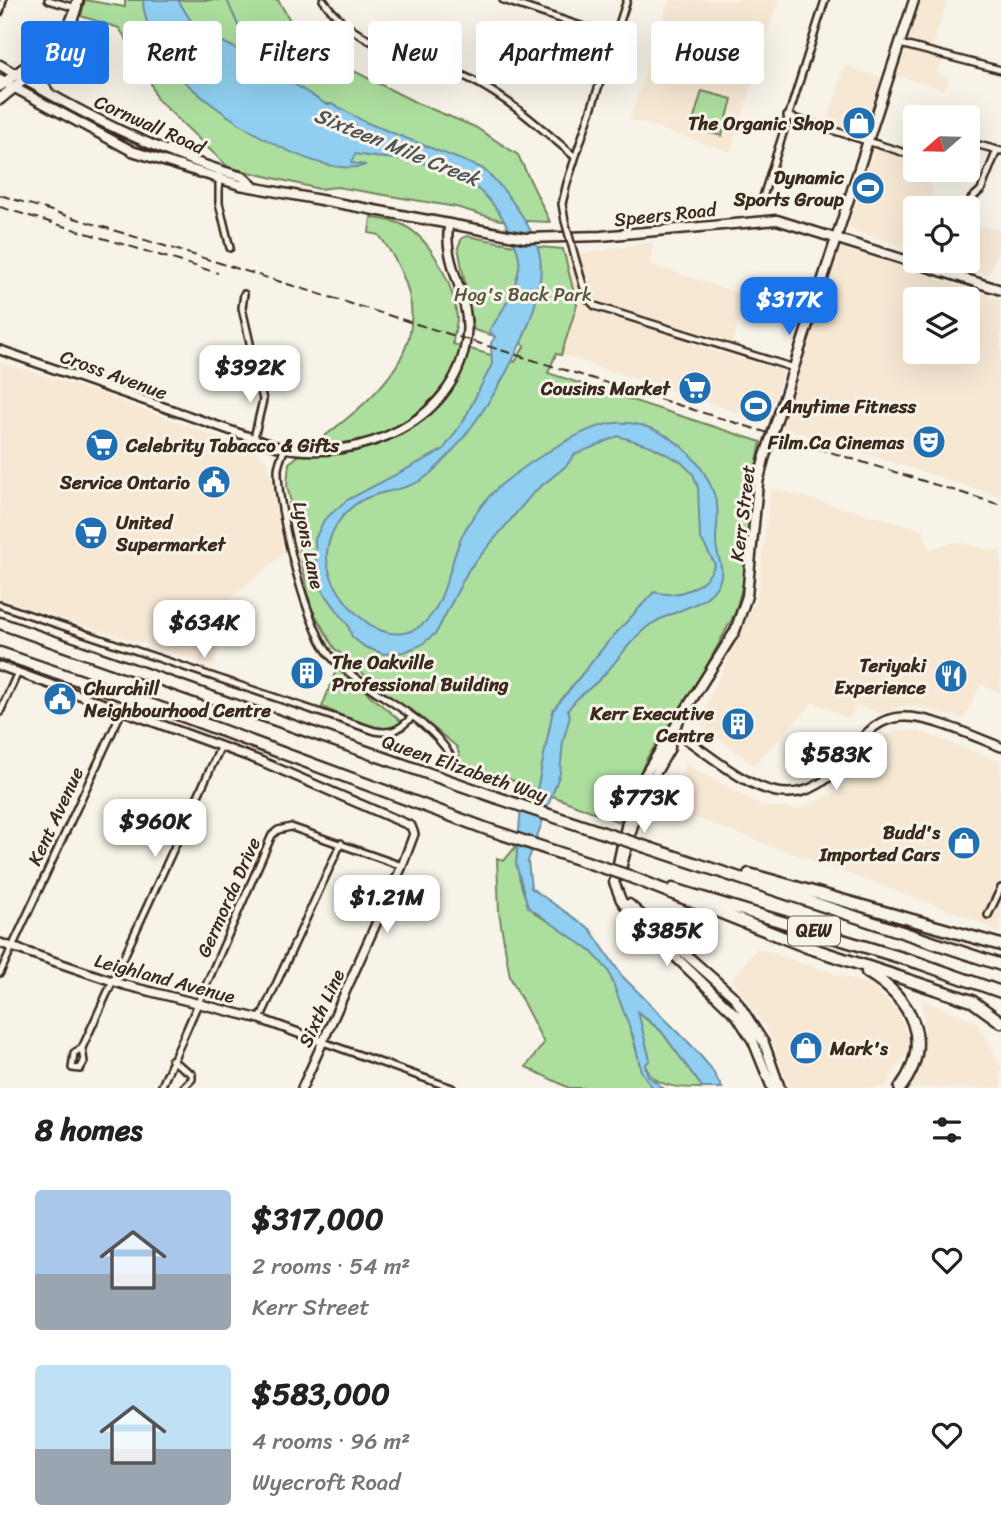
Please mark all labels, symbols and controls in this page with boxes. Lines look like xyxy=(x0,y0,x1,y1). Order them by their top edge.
chip: Buy xyxy=(21,21,109,84)
chip: Rent xyxy=(123,21,222,84)
chip: Filters xyxy=(236,21,354,84)
chip: New xyxy=(368,21,462,84)
chip: Apartment xyxy=(476,21,637,84)
chip: House xyxy=(651,21,764,84)
street label: Cornwall Road xyxy=(89,85,212,164)
water label: Sixteen Mile Creek xyxy=(308,96,487,198)
shop icon: The Organic Shop xyxy=(840,104,878,142)
north arrow xyxy=(903,105,980,182)
map controls xyxy=(903,105,980,364)
place label: The Organic Shop xyxy=(688,107,835,140)
place label: Dynamic Sports Group xyxy=(733,161,845,216)
sports icon: Dynamic Sports Group xyxy=(849,169,887,207)
street label: Speers Road xyxy=(612,193,720,236)
button: locate xyxy=(903,196,980,273)
park label: Hog's Back Park xyxy=(454,278,592,311)
pin: $317K xyxy=(740,278,838,337)
text: $317K xyxy=(756,279,822,320)
button: layers xyxy=(903,287,980,364)
street label: Cross Avenue xyxy=(56,340,172,409)
pin: $392K xyxy=(201,346,299,405)
text: $392K xyxy=(215,347,285,388)
supermarket icon: Cousins Market xyxy=(676,369,714,407)
place label: Cousins Market xyxy=(540,372,671,405)
sports icon: Anytime Fitness xyxy=(737,387,775,425)
place label: Anytime Fitness xyxy=(779,390,917,423)
theatre icon: Film.Ca Cinemas xyxy=(910,423,948,461)
supermarket icon: Celebrity Tabacco & Gifts xyxy=(83,426,121,464)
place label: Film.Ca Cinemas xyxy=(767,426,905,459)
place label: Celebrity Tabacco & Gifts xyxy=(125,429,341,462)
public building icon: Service Ontario xyxy=(195,463,233,501)
street label: Kerr Street xyxy=(720,463,765,563)
place label: Service Ontario xyxy=(59,466,191,499)
street label: Lyons Lane xyxy=(283,498,334,592)
place label: United Supermarket xyxy=(115,506,226,561)
supermarket icon: United Supermarket xyxy=(72,514,110,552)
pin: $634K xyxy=(155,600,253,660)
text: $634K xyxy=(169,602,239,643)
place label: The Oakville Professional Building xyxy=(332,646,509,701)
place label: Teriyaki Experience xyxy=(834,649,928,704)
building icon: The Oakville Professional Building xyxy=(288,654,326,692)
restaurant icon: Teriyaki Experience xyxy=(932,657,970,695)
place label: Churchill Neighbourhood Centre xyxy=(83,672,271,727)
public building icon: Churchill Neighbourhood Centre xyxy=(41,680,79,718)
place label: Kerr Executive Centre xyxy=(589,697,714,752)
building icon: Kerr Executive Centre xyxy=(719,705,757,743)
street label: Queen Elizabeth Way xyxy=(378,725,552,812)
pin: $583K xyxy=(787,732,885,792)
text: $583K xyxy=(801,734,871,775)
street label: Kent Avenue xyxy=(18,761,93,871)
pin: $773K xyxy=(595,776,693,835)
text: $773K xyxy=(610,777,678,818)
pin: $960K xyxy=(106,800,204,859)
text: $960K xyxy=(119,801,191,842)
place label: Budd's Imported Cars xyxy=(818,816,941,871)
shop icon: Budd's Imported Cars xyxy=(945,824,983,862)
street label: Germorda Drive xyxy=(187,831,270,963)
pin: $1.21M xyxy=(330,876,444,935)
text: $1.21M xyxy=(350,877,424,918)
pin: $385K xyxy=(618,908,716,968)
text: $385K xyxy=(632,910,702,951)
road number: QEW xyxy=(788,916,840,946)
street label: Leighland Avenue xyxy=(91,944,239,1013)
street label: Sixth Line xyxy=(289,963,354,1053)
shop icon: Mark's xyxy=(787,1029,825,1067)
place label: Mark's xyxy=(829,1032,889,1065)
text: 8 homes xyxy=(35,1103,143,1157)
icon: filters xyxy=(928,1111,966,1149)
text: $317,000 xyxy=(252,1192,384,1246)
icon: home xyxy=(91,1218,175,1302)
icon: heart xyxy=(928,1241,966,1279)
text: 2 rooms · 54 m² xyxy=(252,1246,410,1287)
text: Kerr Street xyxy=(252,1287,369,1328)
text: $583,000 xyxy=(252,1367,390,1421)
icon: home xyxy=(91,1393,175,1477)
icon: heart xyxy=(928,1416,966,1454)
text: 4 rooms · 96 m² xyxy=(252,1421,410,1462)
text: Wyecroft Road xyxy=(252,1462,400,1503)

